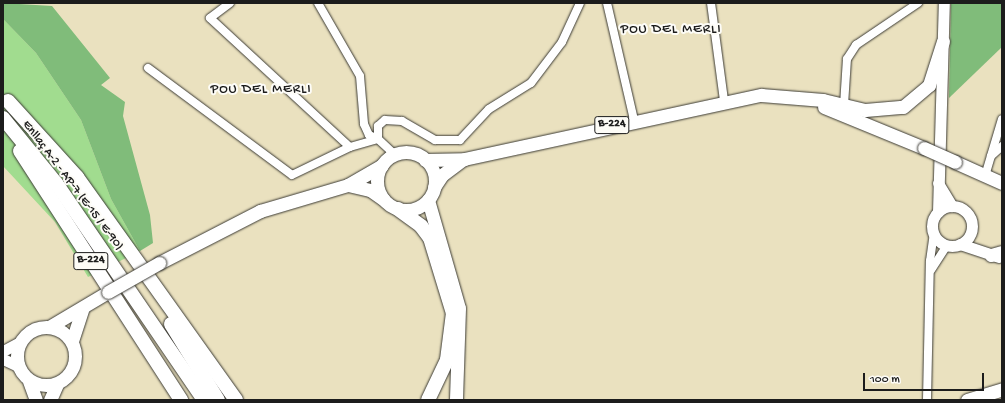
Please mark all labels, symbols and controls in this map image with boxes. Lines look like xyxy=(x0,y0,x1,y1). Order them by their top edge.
district label: POU DEL MERLI xyxy=(620,22,722,38)
district label: POU DEL MERLI xyxy=(210,82,312,98)
road number: B-224 xyxy=(594,115,630,135)
street label: Enllaç A-2 - AP-7 (E-15 / E-90) xyxy=(18,118,126,254)
road number: B-224 xyxy=(73,251,109,271)
scale bar xyxy=(865,365,986,391)
text: 100 m xyxy=(870,373,900,387)

